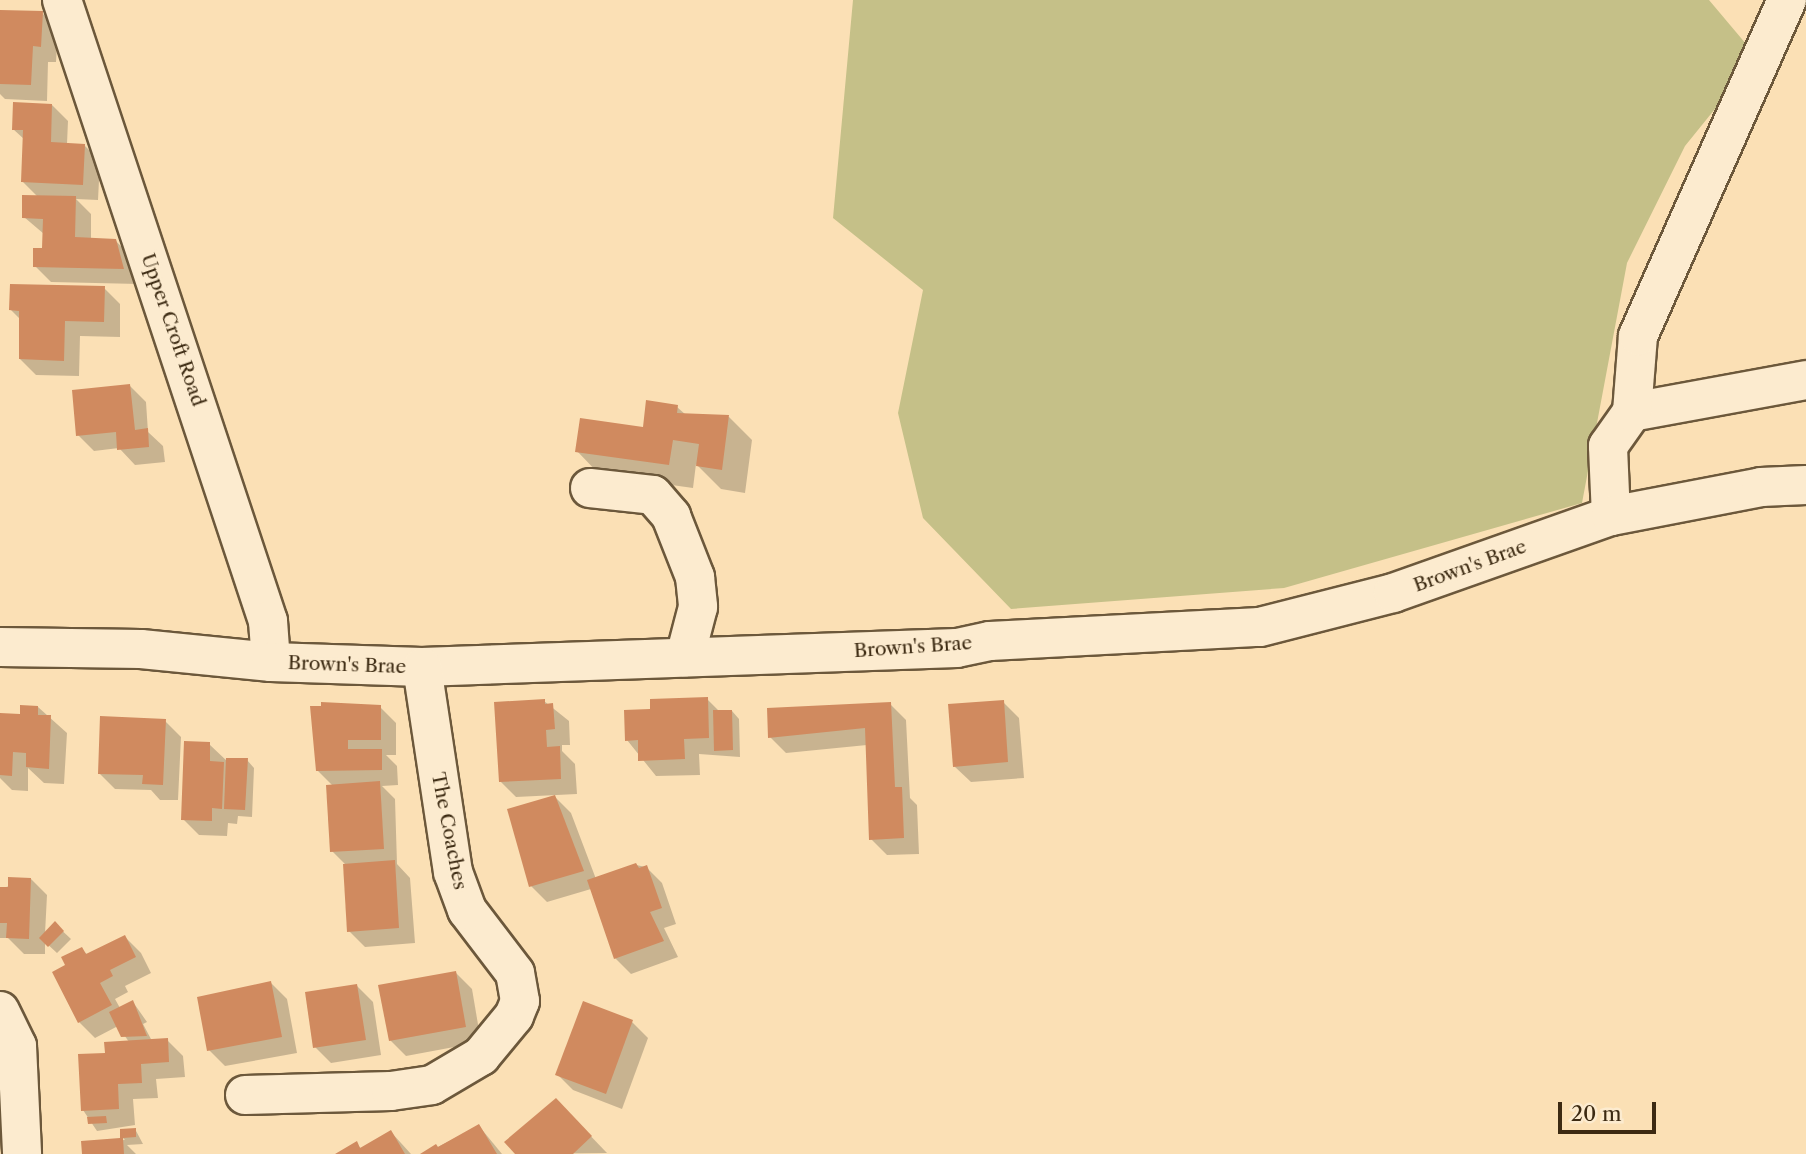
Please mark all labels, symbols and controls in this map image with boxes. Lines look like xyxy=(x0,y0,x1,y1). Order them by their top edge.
street label: Upper Croft Road xyxy=(136,250,210,410)
street label: Brown's Brae xyxy=(1410,535,1530,597)
street label: Brown's Brae xyxy=(853,631,973,663)
street label: Brown's Brae xyxy=(287,652,407,678)
street label: The Coaches xyxy=(426,770,472,892)
scale bar xyxy=(1561,1088,1659,1132)
text: 20 m xyxy=(1571,1101,1622,1126)

